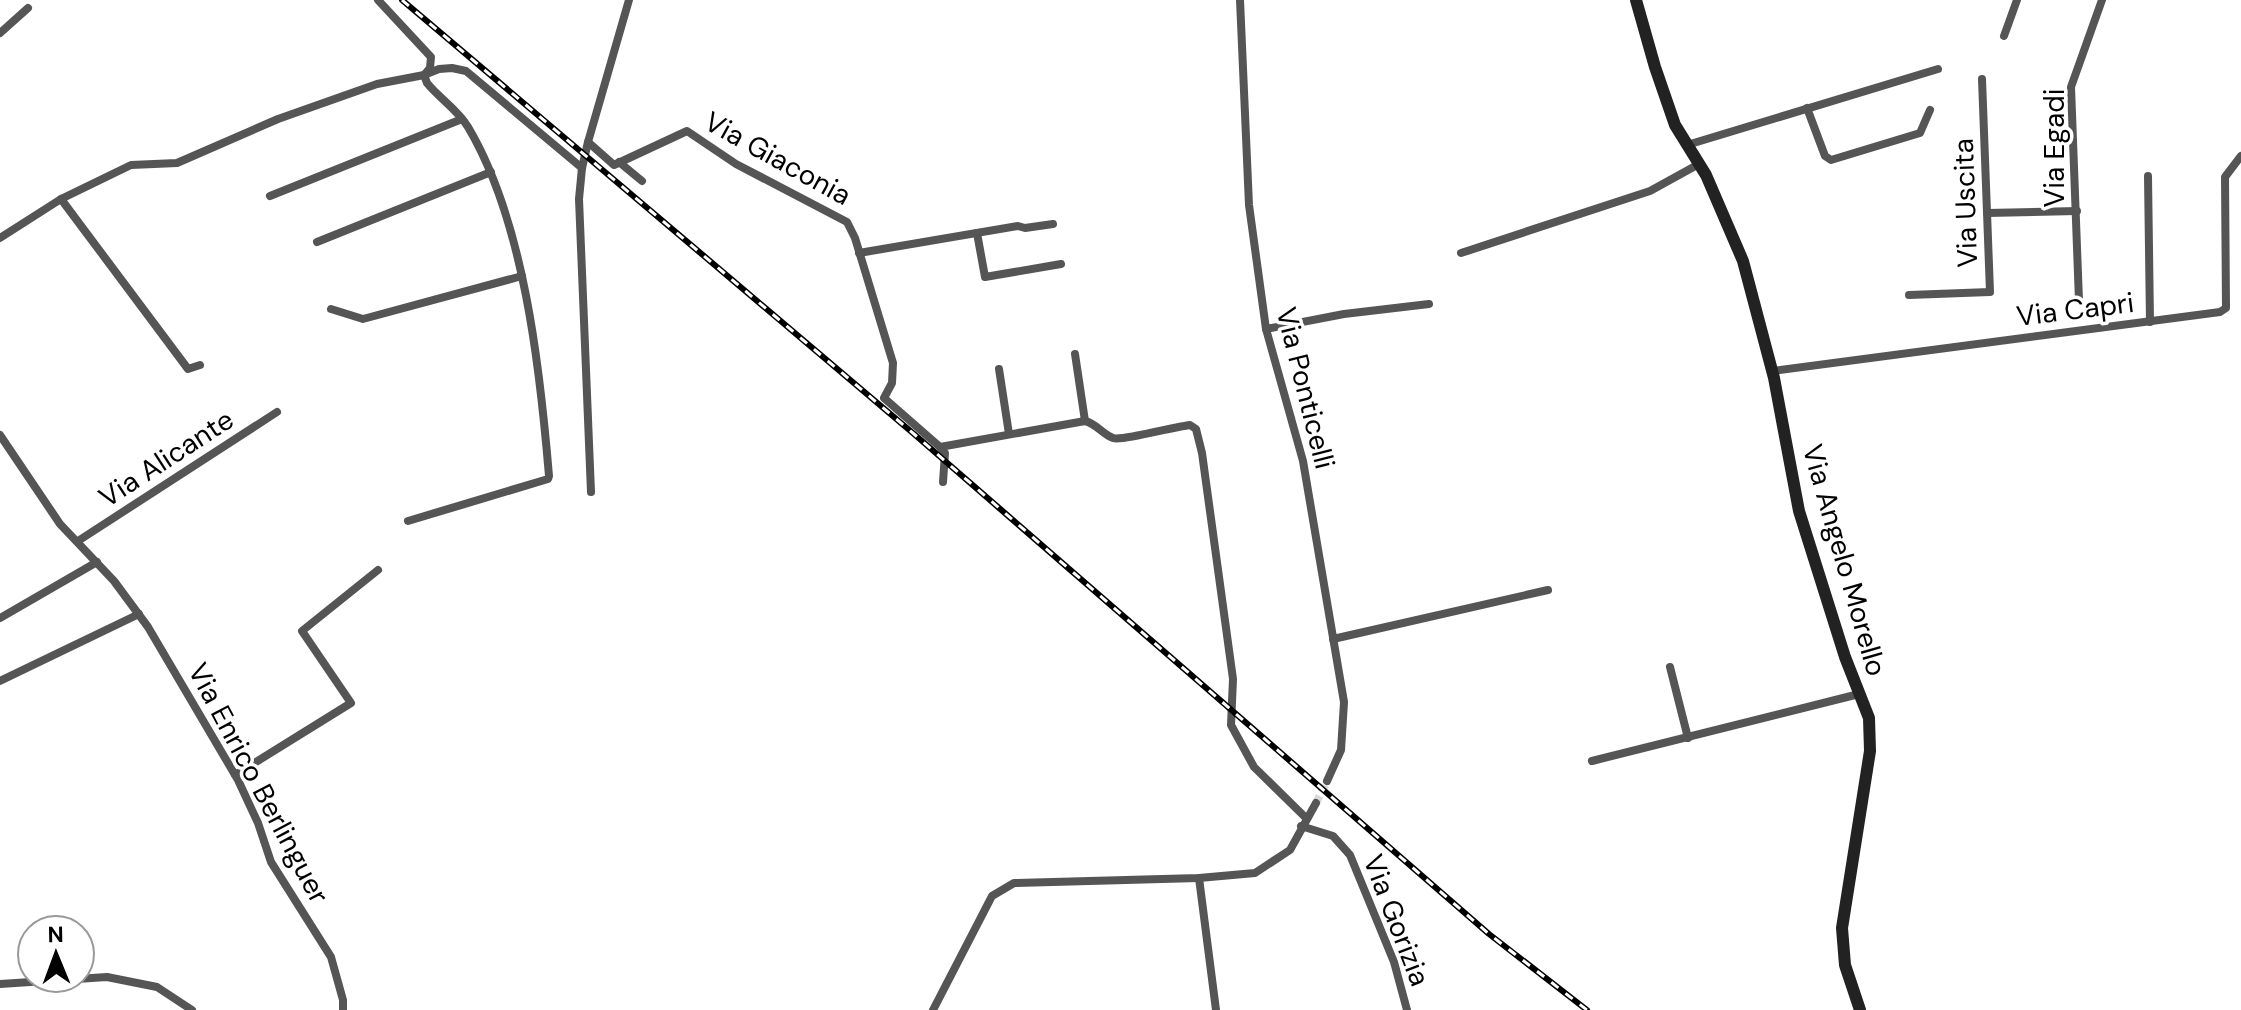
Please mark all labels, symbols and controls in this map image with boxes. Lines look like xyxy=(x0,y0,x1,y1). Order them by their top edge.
street label: Via Egadi xyxy=(2036,88,2073,208)
street label: Via Giaconia xyxy=(698,103,858,214)
street label: Via Uscita xyxy=(1945,138,1986,268)
street label: Via Capri xyxy=(2014,284,2136,335)
street label: Via Ponticelli xyxy=(1268,304,1343,473)
street label: Via Alicante xyxy=(92,401,241,516)
street label: Via Angelo Morello xyxy=(1794,440,1895,680)
street label: Via Enrico Berlinguer xyxy=(179,657,338,910)
street label: Via Gorizia xyxy=(1355,849,1439,991)
north arrow xyxy=(16,914,96,994)
text: N xyxy=(47,920,64,949)

